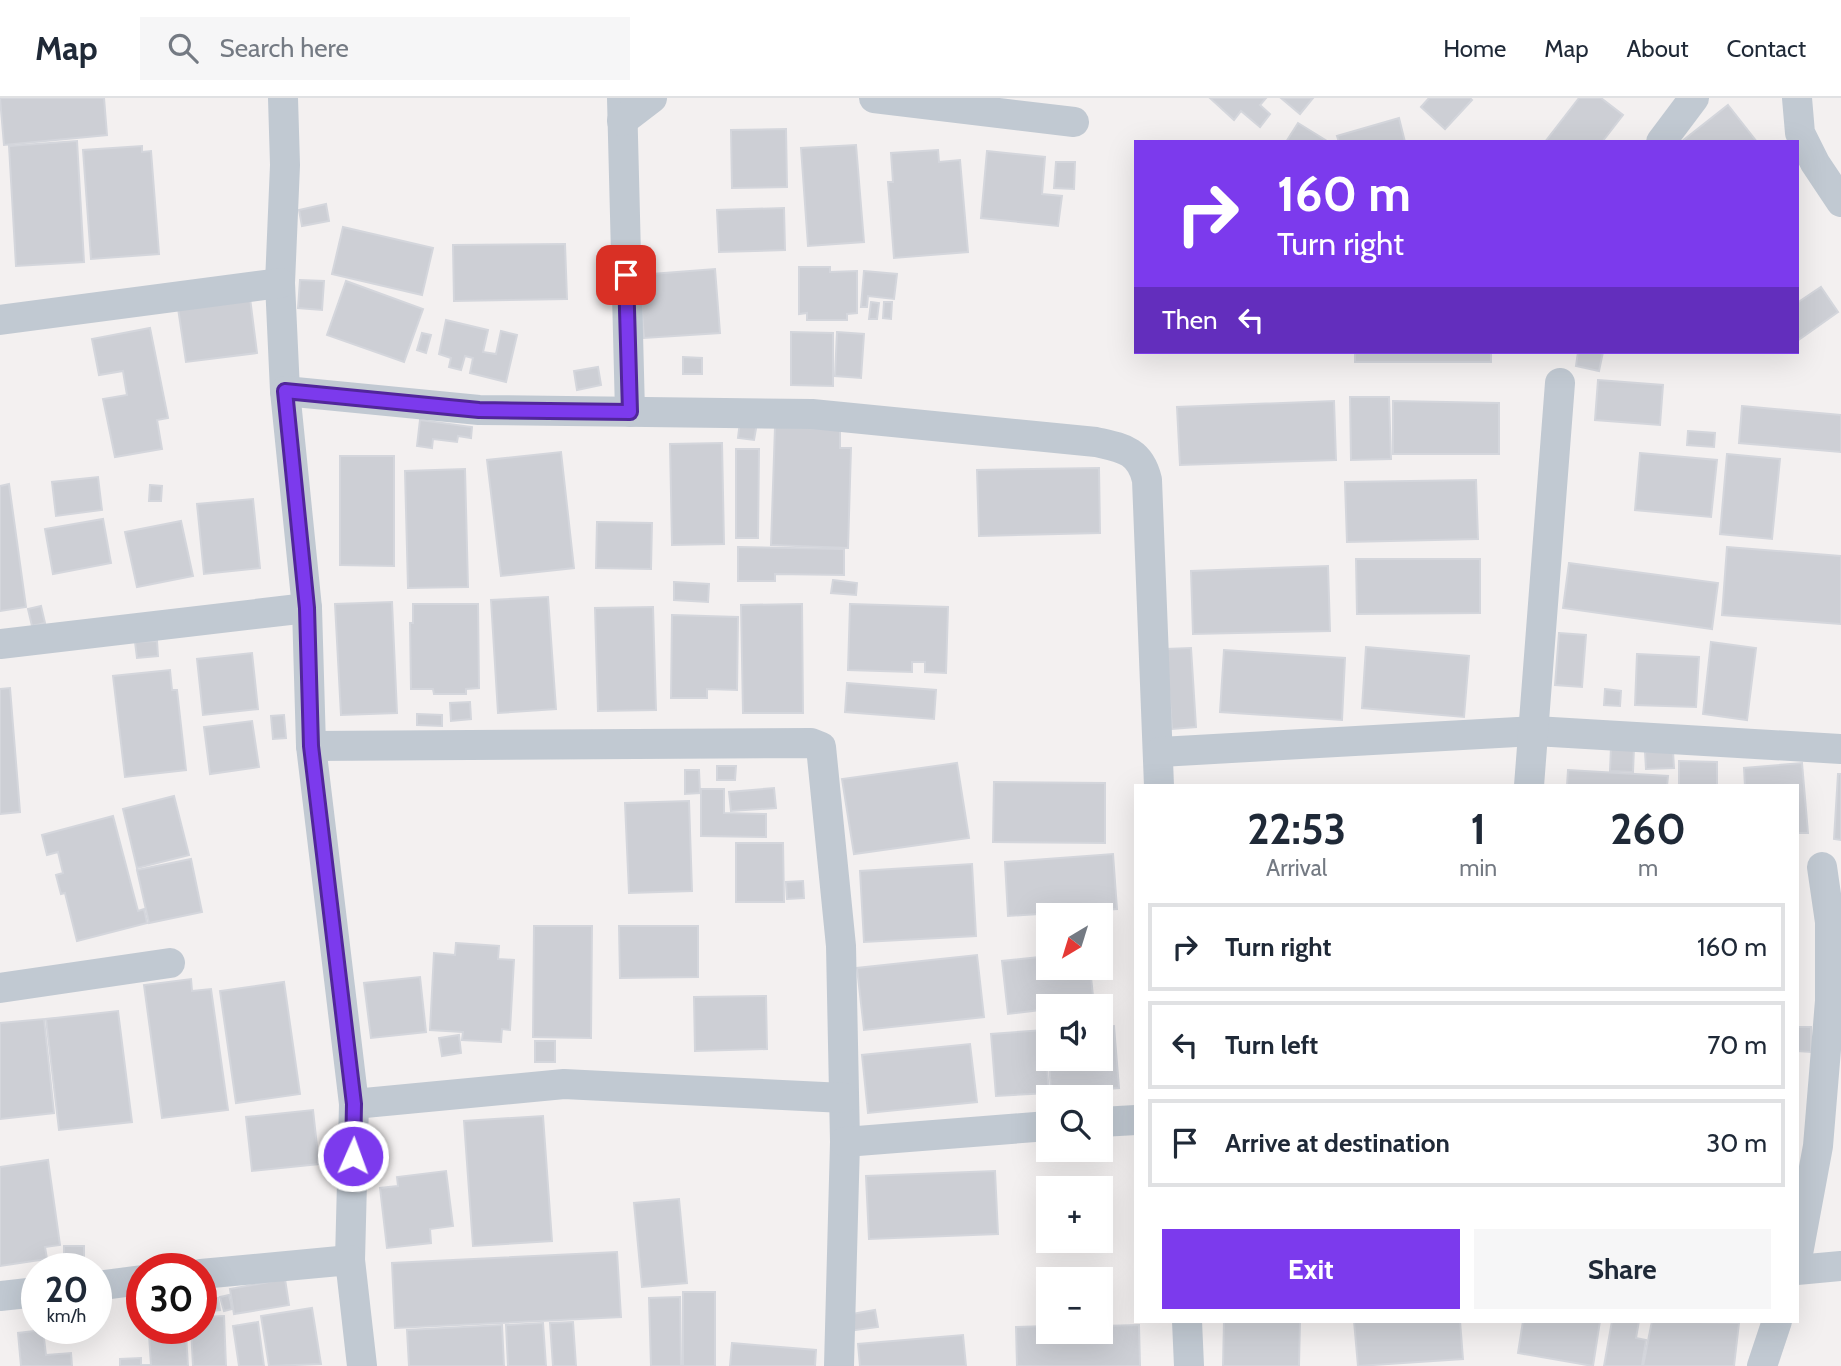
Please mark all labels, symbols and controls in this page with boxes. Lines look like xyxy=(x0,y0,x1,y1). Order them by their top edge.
search box xyxy=(140,17,630,80)
text: Map xyxy=(35,28,98,68)
icon: search xyxy=(164,29,202,67)
text: Search here xyxy=(220,32,349,64)
text: Home xyxy=(1443,34,1506,63)
text: Map xyxy=(1544,34,1589,63)
text: About xyxy=(1627,34,1689,63)
text: Contact xyxy=(1727,34,1806,63)
text: 160 m xyxy=(1277,164,1411,223)
icon: right xyxy=(1162,168,1253,259)
text: Turn right xyxy=(1277,224,1404,263)
pin xyxy=(596,245,656,305)
icon: arrive xyxy=(607,256,645,294)
icon: left xyxy=(1232,301,1270,339)
text: Then xyxy=(1162,304,1218,336)
text: 22:53 xyxy=(1247,803,1346,855)
text: 1 xyxy=(1470,803,1486,855)
text: 260 xyxy=(1610,803,1686,855)
text: Arrival xyxy=(1266,854,1327,882)
text: min xyxy=(1459,854,1497,882)
text: m xyxy=(1638,854,1658,882)
north arrow xyxy=(1036,903,1113,980)
map controls xyxy=(1036,903,1113,1344)
icon: right xyxy=(1166,928,1204,966)
text: Turn right xyxy=(1225,931,1331,963)
text: 160 m xyxy=(1697,931,1767,963)
button: sound xyxy=(1036,994,1113,1071)
icon: left xyxy=(1166,1026,1204,1064)
text: Turn left xyxy=(1225,1029,1318,1061)
text: 70 m xyxy=(1707,1029,1767,1061)
button: search xyxy=(1036,1085,1113,1162)
position arrow xyxy=(316,1119,390,1193)
icon: arrive xyxy=(1166,1124,1204,1162)
text: Arrive at destination xyxy=(1225,1127,1450,1159)
text: 30 m xyxy=(1706,1127,1767,1159)
button: + xyxy=(1036,1176,1113,1253)
button: Exit xyxy=(1162,1229,1460,1309)
button: Share xyxy=(1474,1229,1771,1309)
speed limit sign: 30 xyxy=(126,1253,217,1344)
button: − xyxy=(1036,1267,1113,1344)
text: 20 xyxy=(45,1268,88,1311)
text: km/h xyxy=(47,1305,86,1327)

